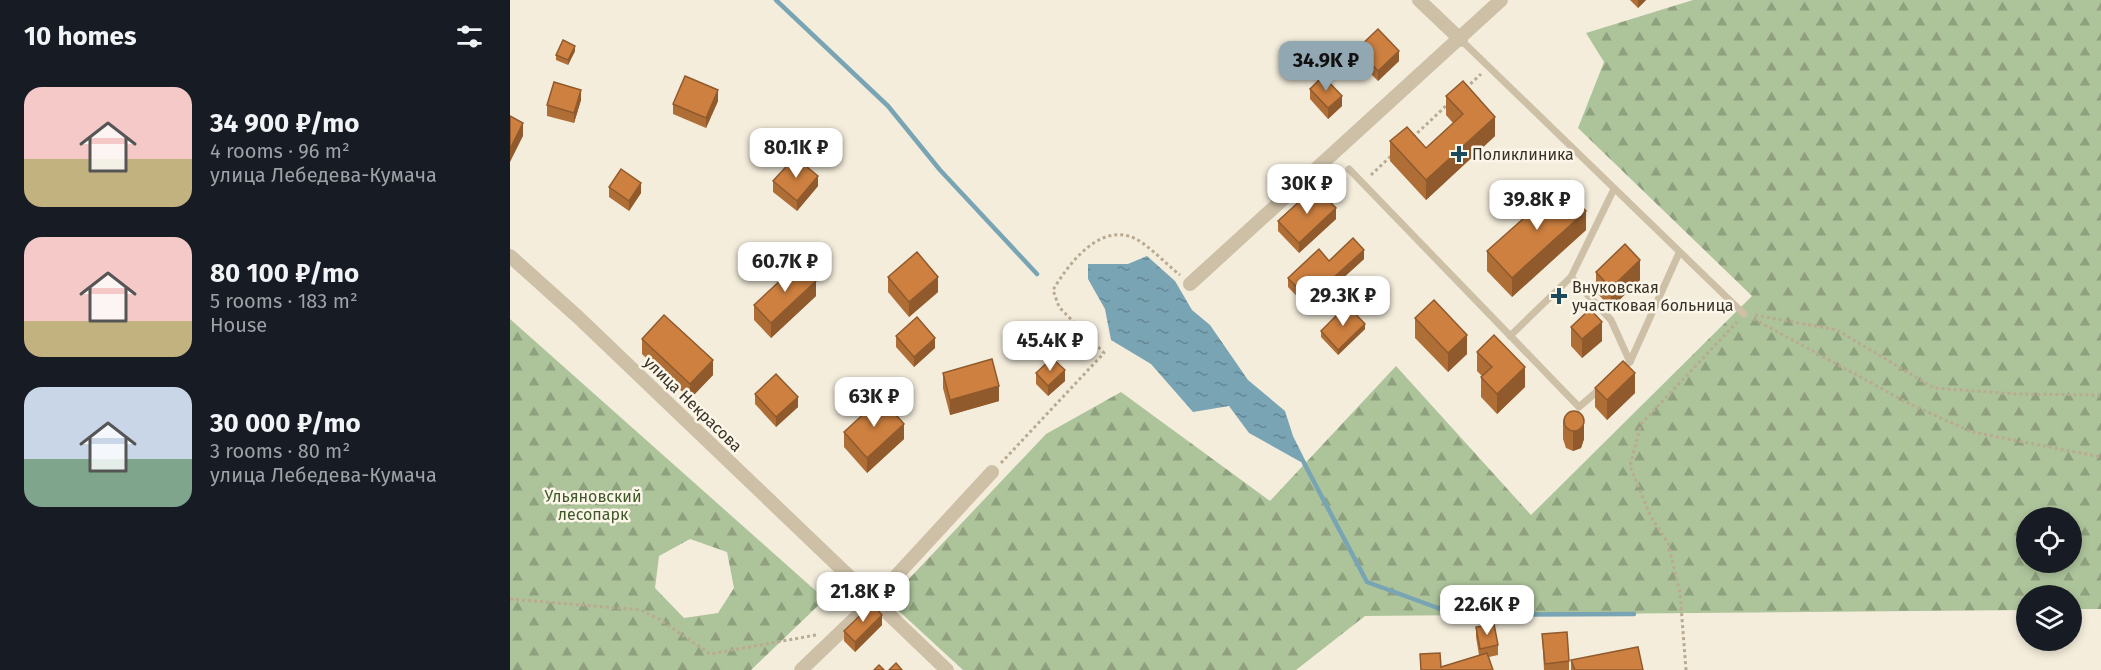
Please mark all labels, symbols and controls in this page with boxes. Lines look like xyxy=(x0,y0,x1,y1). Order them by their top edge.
icon: filters xyxy=(453,20,486,53)
text: 10 homes xyxy=(24,21,137,52)
pin: 34.9K ₽ xyxy=(1271,41,1381,92)
text: 34.9K ₽ xyxy=(1293,48,1359,72)
text: 34 900 ₽/mo xyxy=(210,108,360,139)
icon: home xyxy=(72,111,144,183)
pin: 80.1K ₽ xyxy=(741,128,851,179)
text: 80.1K ₽ xyxy=(764,135,828,159)
text: 4 rooms · 96 m² xyxy=(210,139,350,163)
marker: Поликлиника xyxy=(1450,145,1468,163)
place label: Поликлиника xyxy=(1472,145,1574,164)
text: улица Лебедева-Кумача xyxy=(210,163,437,187)
pin: 30K ₽ xyxy=(1265,164,1349,215)
text: 30K ₽ xyxy=(1281,171,1333,195)
pin: 39.8K ₽ xyxy=(1482,180,1592,231)
text: 39.8K ₽ xyxy=(1503,187,1571,211)
pin: 60.7K ₽ xyxy=(730,242,840,293)
text: 60.7K ₽ xyxy=(752,249,818,273)
text: 80 100 ₽/mo xyxy=(210,258,359,289)
icon: home xyxy=(72,261,144,333)
pin: 29.3K ₽ xyxy=(1288,276,1398,327)
place label: Внуковская участковая больница xyxy=(1572,278,1733,315)
text: 29.3K ₽ xyxy=(1310,283,1376,307)
marker: Внуковская участковая больница xyxy=(1550,287,1568,305)
text: 5 rooms · 183 m² xyxy=(210,289,358,313)
text: House xyxy=(210,313,267,337)
pin: 45.4K ₽ xyxy=(995,321,1105,372)
text: 45.4K ₽ xyxy=(1017,328,1083,352)
street label: улица Некрасова xyxy=(640,352,746,456)
pin: 63K ₽ xyxy=(832,377,916,428)
text: 63K ₽ xyxy=(849,384,899,408)
text: 30 000 ₽/mo xyxy=(210,408,361,439)
icon: home xyxy=(72,411,144,483)
text: 3 rooms · 80 m² xyxy=(210,439,350,463)
text: улица Лебедева-Кумача xyxy=(210,463,437,487)
park label: Ульяновский лесопарк xyxy=(544,487,642,524)
map controls xyxy=(2016,507,2082,651)
button: locate xyxy=(2016,507,2082,573)
pin: 21.8K ₽ xyxy=(808,572,918,623)
text: 21.8K ₽ xyxy=(831,579,895,603)
pin: 22.6K ₽ xyxy=(1432,585,1542,636)
button: layers xyxy=(2016,585,2082,651)
text: 22.6K ₽ xyxy=(1454,592,1520,616)

